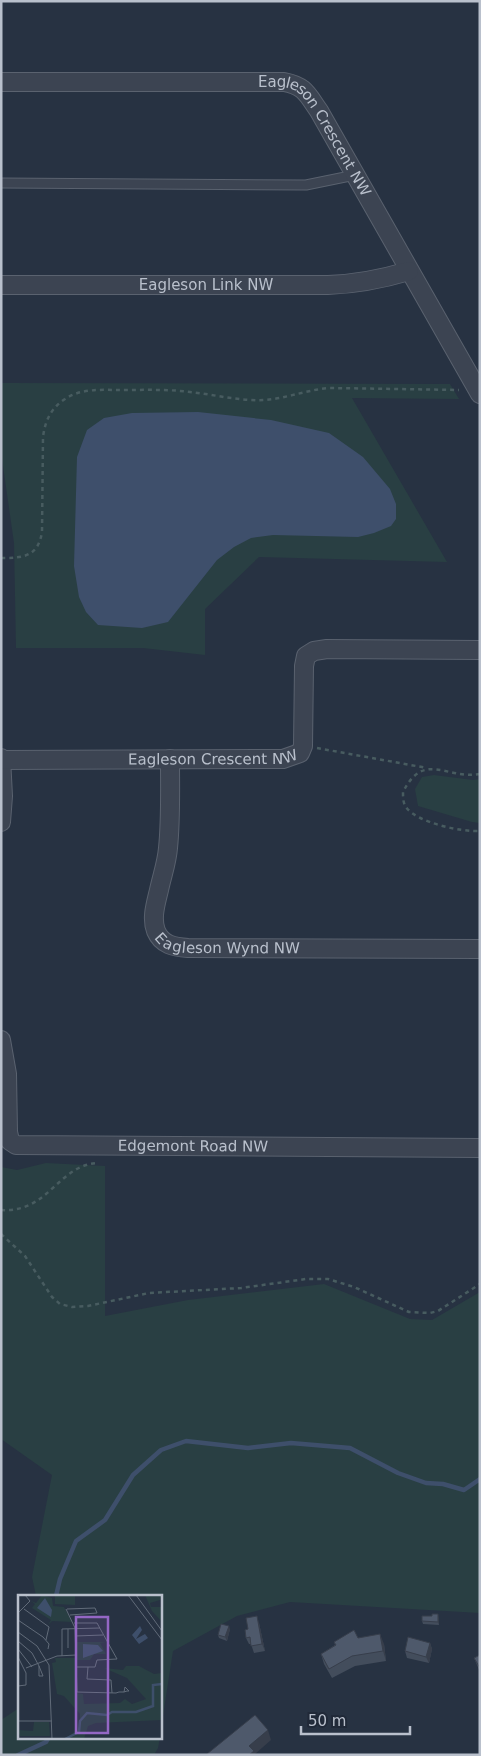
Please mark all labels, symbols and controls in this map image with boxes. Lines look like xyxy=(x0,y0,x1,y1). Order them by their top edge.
street label: Eagleson Crescent NW xyxy=(258,73,375,200)
street label: Eagleson Link NW xyxy=(139,276,273,294)
street label: Eagleson Crescent NW xyxy=(128,745,300,769)
street label: Eagleson Wynd NW xyxy=(151,929,300,957)
street label: Edgemont Road NW xyxy=(118,1137,268,1156)
inset map xyxy=(18,1595,161,1738)
scale bar xyxy=(301,1704,410,1736)
text: 50 m xyxy=(308,1712,346,1730)

